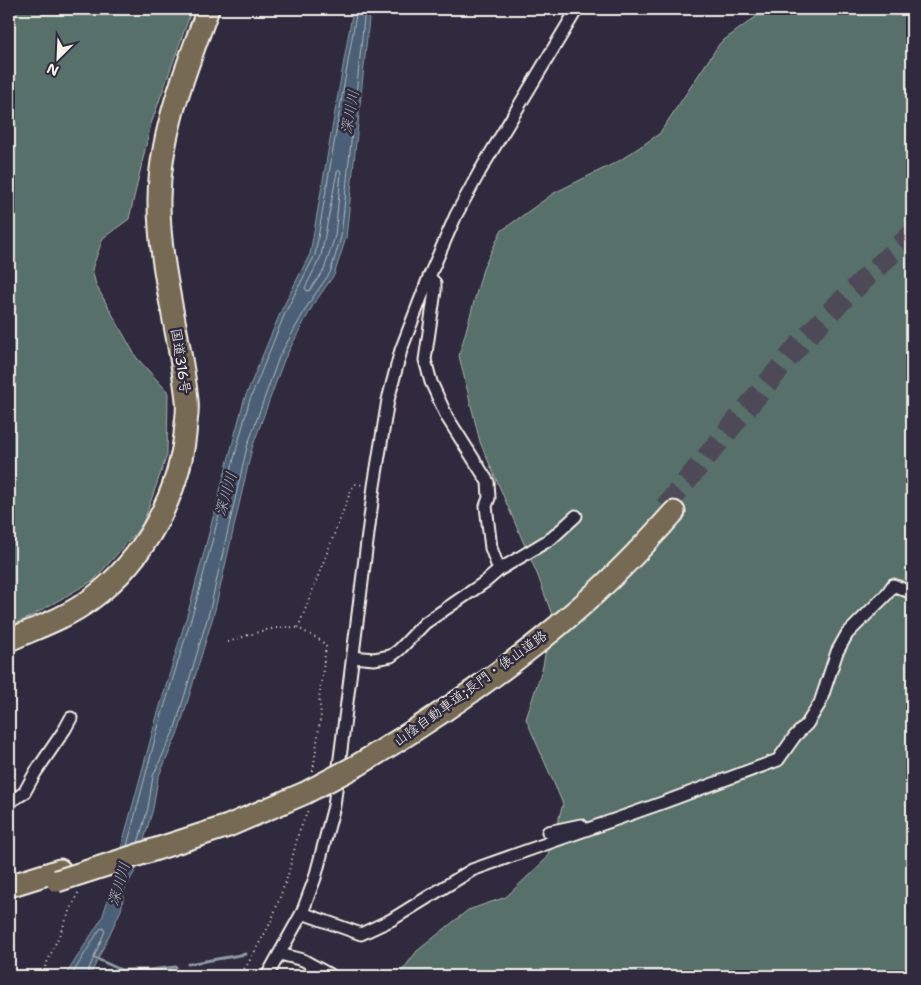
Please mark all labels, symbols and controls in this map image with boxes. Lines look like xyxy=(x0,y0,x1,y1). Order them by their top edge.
north arrow xyxy=(32,32,82,82)
text: N xyxy=(44,59,61,80)
water label: 深川川 xyxy=(336,88,364,136)
street label: 国道316号 xyxy=(167,327,195,395)
water label: 深川川 xyxy=(210,470,242,518)
street label: 山陰自動車道;長門・俵山道路 xyxy=(390,626,550,750)
water label: 深川川 xyxy=(103,860,135,908)

